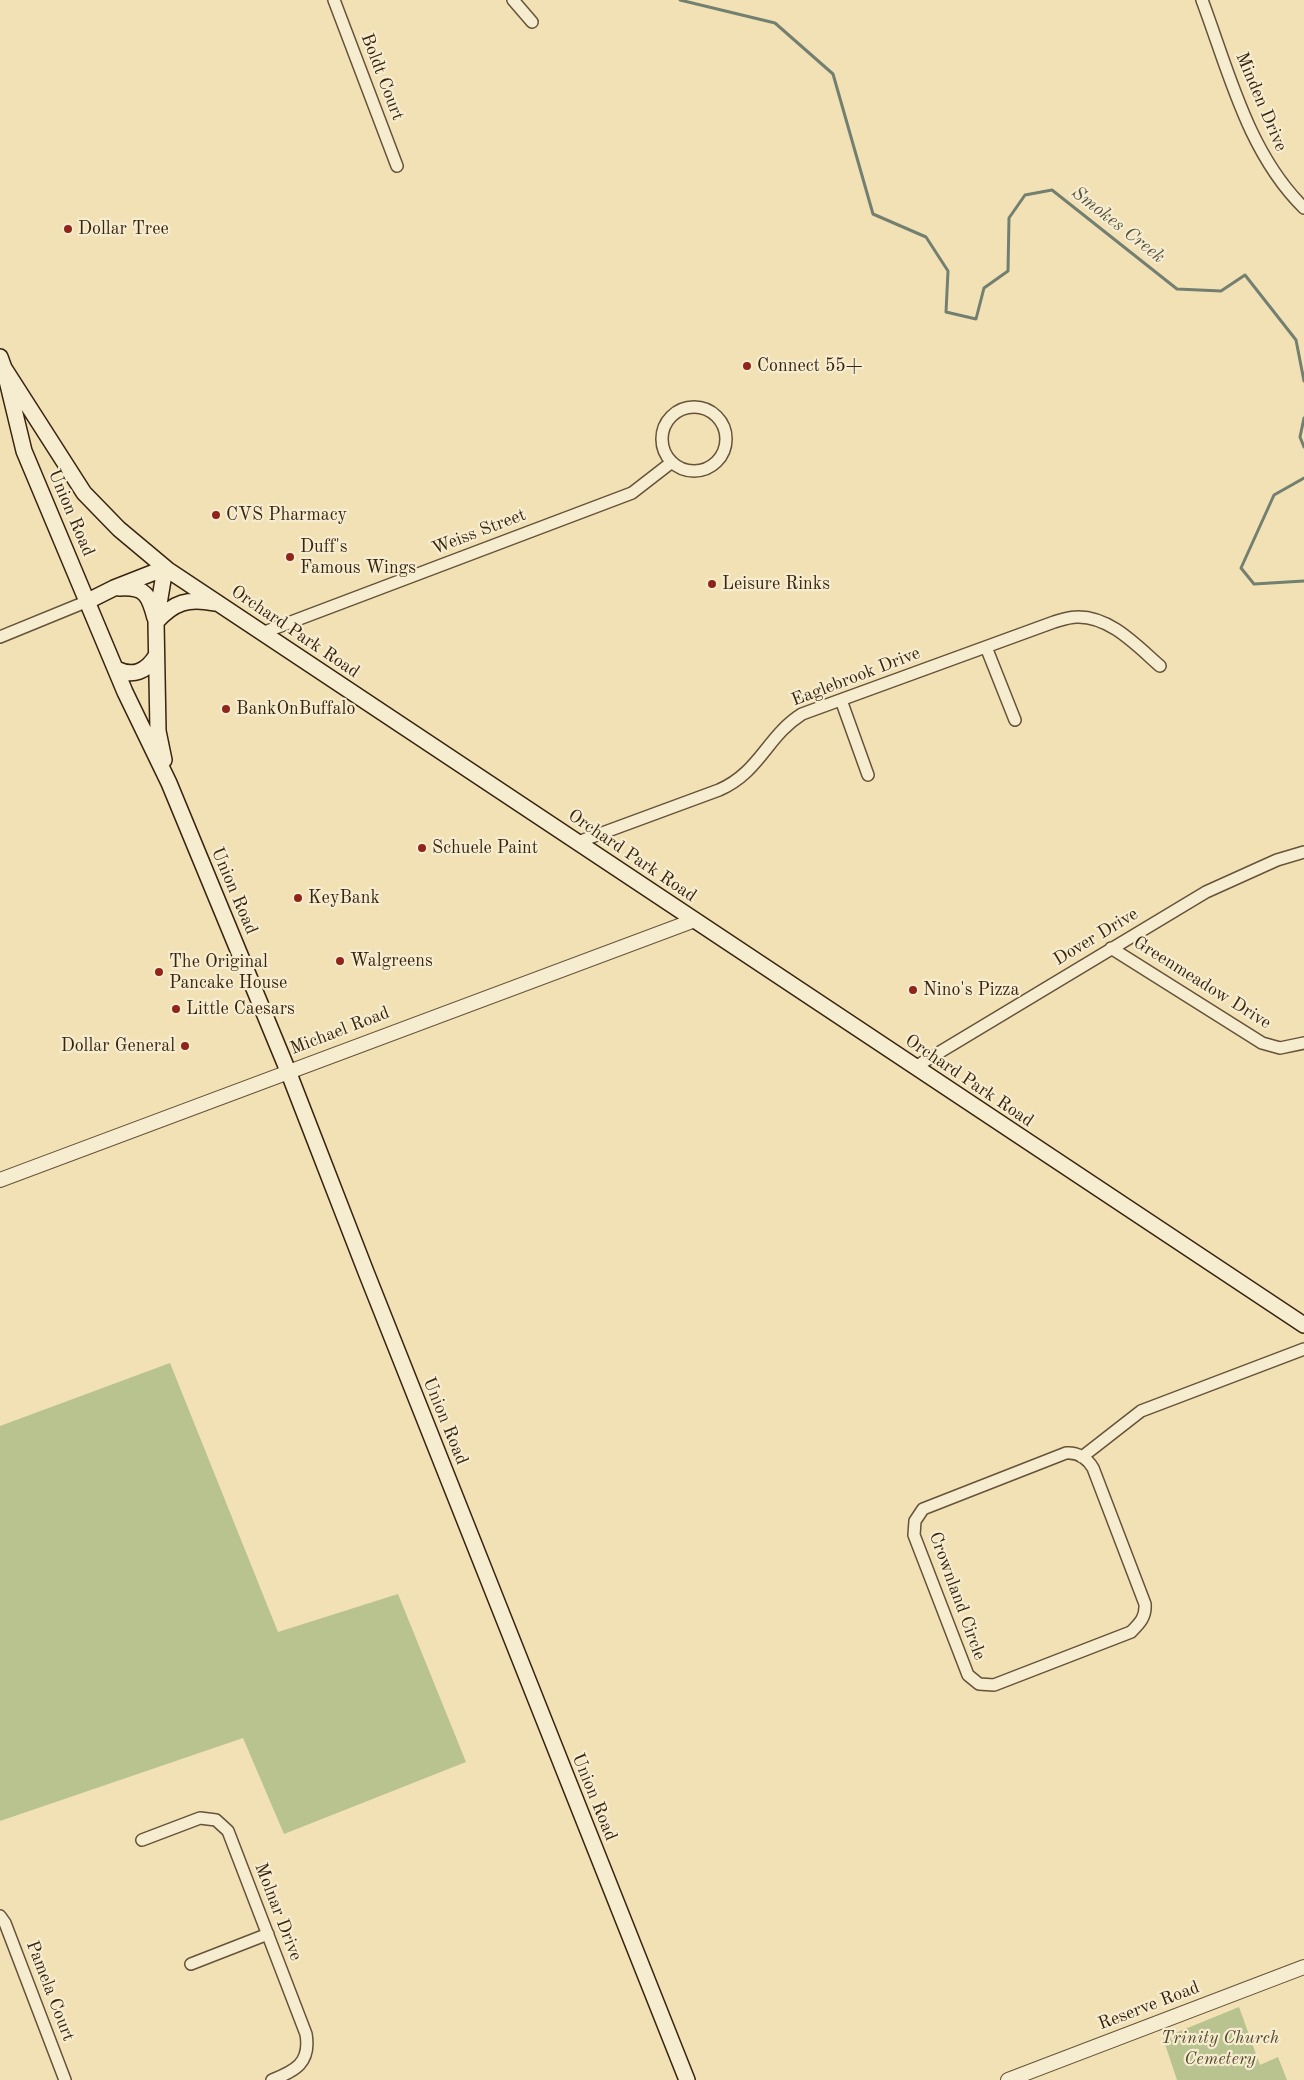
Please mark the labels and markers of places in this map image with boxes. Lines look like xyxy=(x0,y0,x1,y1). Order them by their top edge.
place label: Dollar Tree xyxy=(78,218,169,240)
marker: Dollar Tree xyxy=(62,223,74,235)
place label: Connect 55+ xyxy=(757,355,863,377)
marker: Connect 55+ xyxy=(741,360,753,372)
place label: CVS Pharmacy xyxy=(226,504,347,526)
marker: CVS Pharmacy xyxy=(210,509,222,521)
place label: Duff's Famous Wings xyxy=(300,536,416,578)
marker: Duff's Famous Wings xyxy=(284,551,296,563)
place label: Leisure Rinks xyxy=(722,573,830,595)
marker: Leisure Rinks xyxy=(706,578,718,590)
place label: BankOnBuffalo xyxy=(236,698,355,720)
marker: BankOnBuffalo xyxy=(220,703,232,715)
place label: Schuele Paint xyxy=(432,837,538,859)
marker: Schuele Paint xyxy=(416,842,428,854)
place label: KeyBank xyxy=(308,887,380,909)
marker: KeyBank xyxy=(292,892,304,904)
place label: Walgreens xyxy=(350,950,433,972)
place label: The Original Pancake House xyxy=(169,951,287,994)
marker: Walgreens xyxy=(334,955,346,967)
marker: The Original Pancake House xyxy=(153,966,165,978)
place label: Nino's Pizza xyxy=(923,979,1019,1001)
marker: Nino's Pizza xyxy=(907,984,919,996)
place label: Little Caesars xyxy=(186,998,295,1020)
marker: Little Caesars xyxy=(170,1003,182,1015)
place label: Dollar General xyxy=(61,1035,175,1057)
marker: Dollar General xyxy=(179,1040,191,1052)

